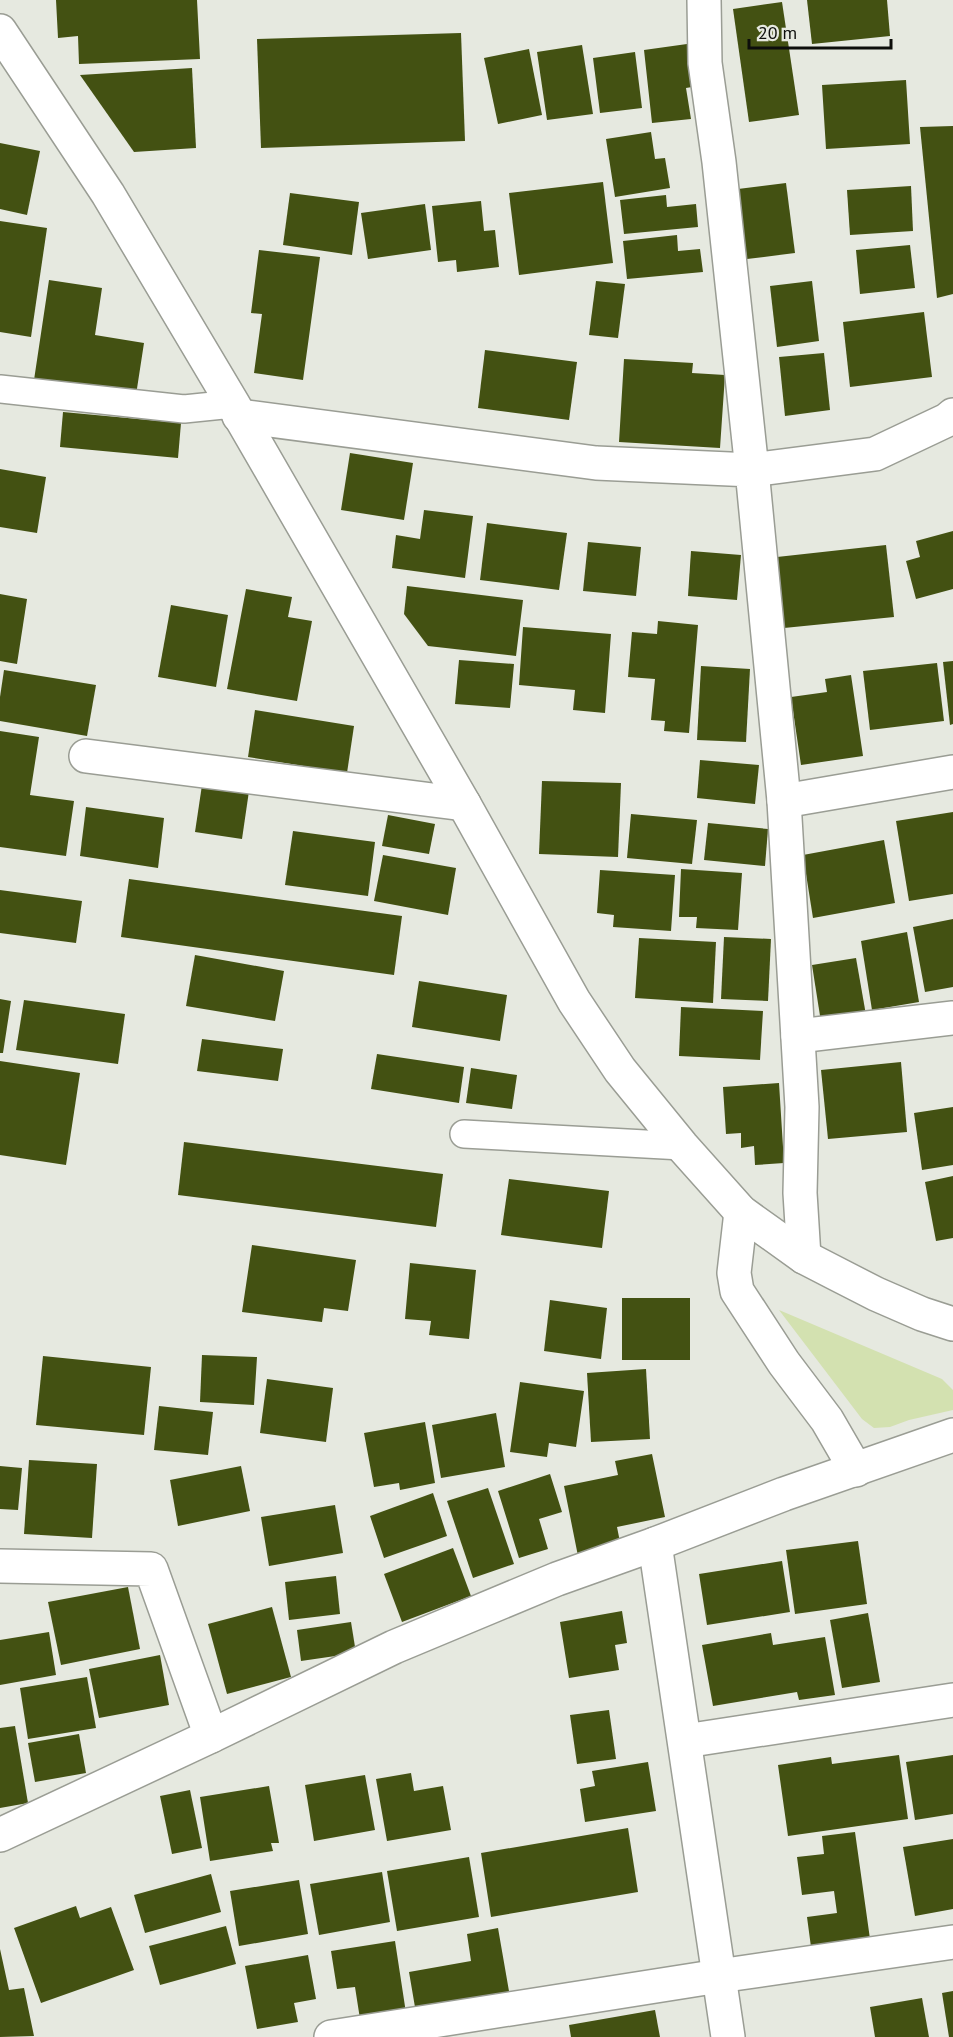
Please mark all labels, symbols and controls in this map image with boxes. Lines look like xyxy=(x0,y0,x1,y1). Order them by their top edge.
scale bar xyxy=(749,12,892,50)
text: 20 m xyxy=(758,21,797,44)

